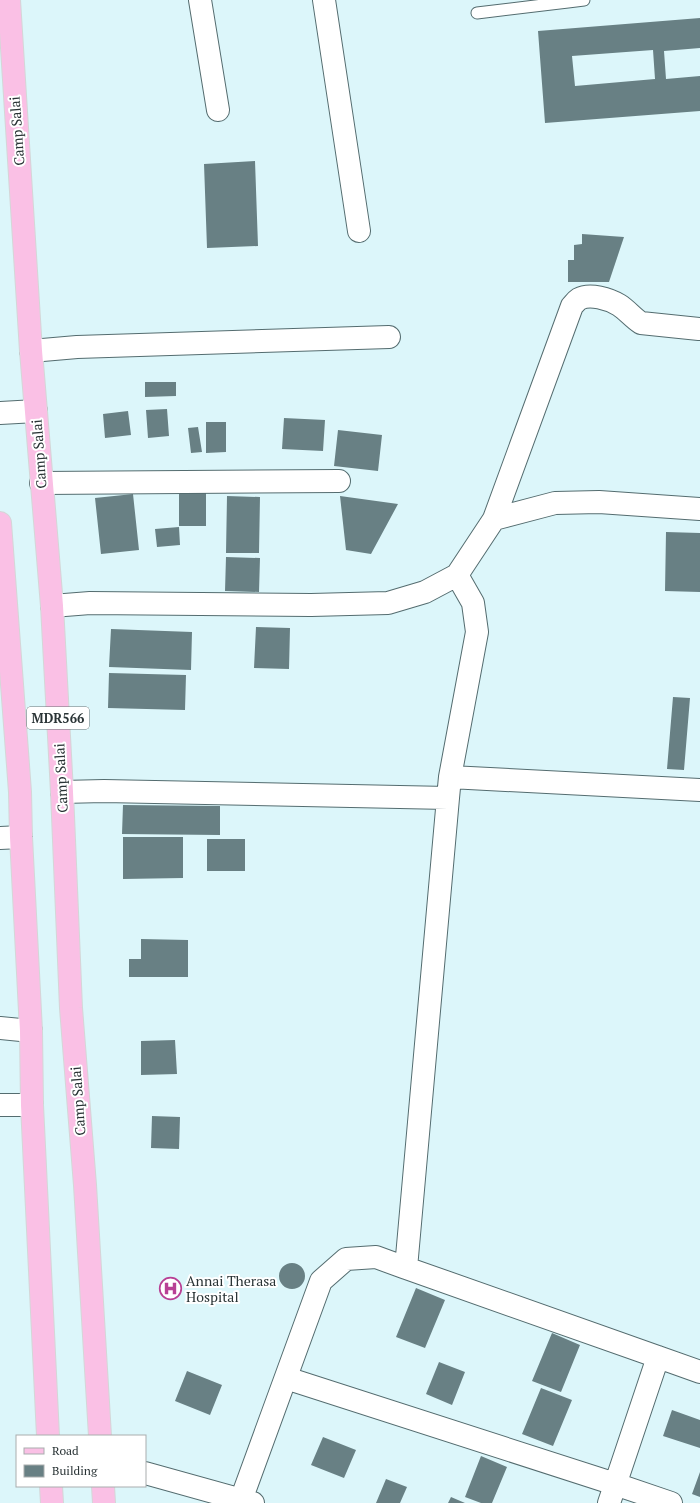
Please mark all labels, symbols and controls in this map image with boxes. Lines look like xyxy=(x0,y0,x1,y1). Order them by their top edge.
street label: Camp Salai xyxy=(5,96,28,166)
street label: Camp Salai xyxy=(27,419,50,489)
road number: MDR566 xyxy=(27,707,89,729)
street label: Camp Salai xyxy=(49,743,72,813)
street label: Camp Salai xyxy=(66,1066,89,1136)
place label: Annai Therasa Hospital xyxy=(186,1271,276,1306)
hospital icon: Annai Therasa Hospital xyxy=(158,1276,184,1302)
legend xyxy=(16,1435,146,1487)
text: Road xyxy=(52,1443,79,1458)
text: Building xyxy=(52,1463,98,1478)

